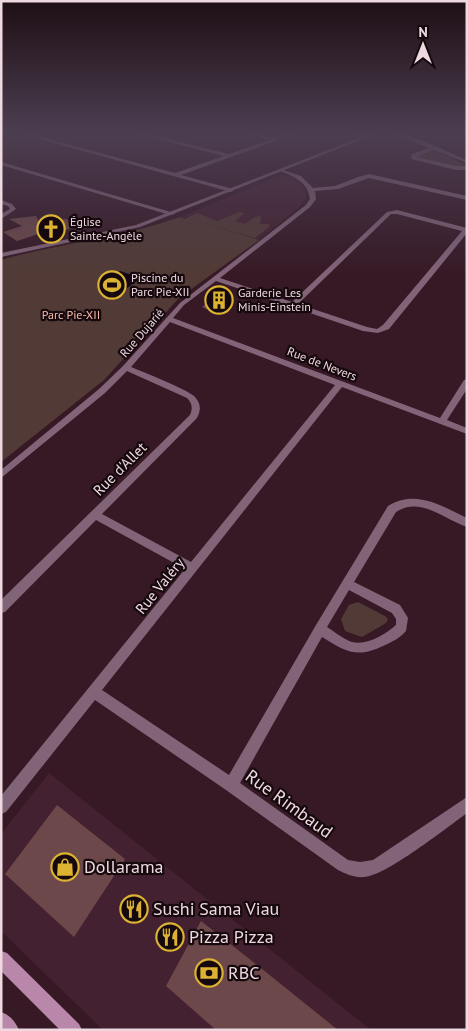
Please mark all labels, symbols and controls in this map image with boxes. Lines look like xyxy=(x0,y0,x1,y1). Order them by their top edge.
north arrow xyxy=(398,20,448,70)
text: N xyxy=(418,23,428,41)
church icon: Église Sainte-Angèle xyxy=(36,214,66,244)
place label: Église Sainte-Angèle xyxy=(70,214,142,243)
sports icon: Piscine du Parc Pie-XII xyxy=(97,270,127,300)
place label: Piscine du Parc Pie-XII xyxy=(131,270,189,299)
building icon: Garderie Les Minis-Einstein xyxy=(204,285,234,315)
place label: Garderie Les Minis-Einstein xyxy=(238,285,311,314)
street label: Rue Dujarié xyxy=(116,305,167,360)
park label: Parc Pie-XII xyxy=(42,307,100,322)
street label: Rue de Nevers xyxy=(285,343,359,384)
street label: Rue d'Allet xyxy=(89,438,150,499)
street label: Rue Valéry xyxy=(131,554,188,618)
street label: Rue Rimbaud xyxy=(241,764,337,843)
shop icon: Dollarama xyxy=(50,852,80,882)
place label: Dollarama xyxy=(84,855,163,878)
restaurant icon: Sushi Sama Viau xyxy=(119,894,149,924)
place label: Sushi Sama Viau xyxy=(153,897,279,920)
restaurant icon: Pizza Pizza xyxy=(155,922,185,952)
place label: Pizza Pizza xyxy=(189,925,274,948)
bank icon: RBC xyxy=(194,958,224,988)
place label: RBC xyxy=(228,961,260,984)

